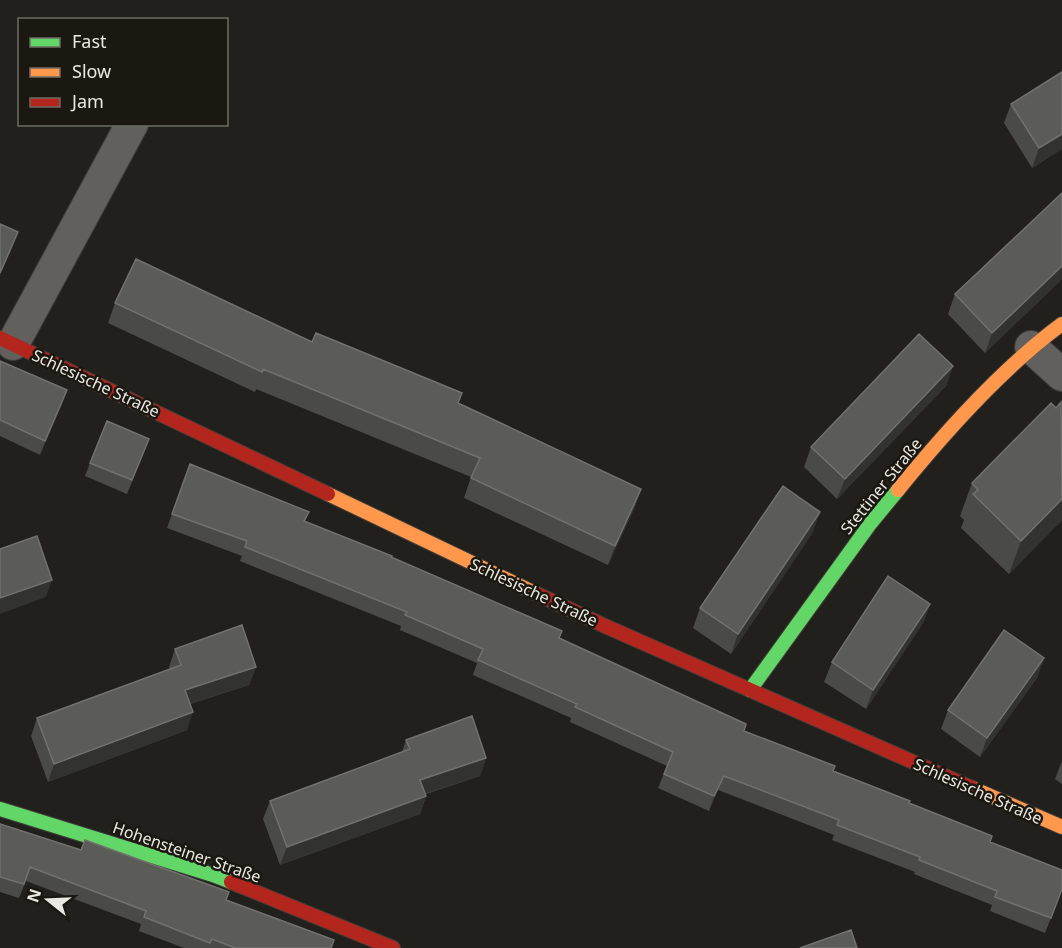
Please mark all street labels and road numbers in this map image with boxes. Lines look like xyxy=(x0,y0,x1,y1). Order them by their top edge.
street label: Schlesische Straße xyxy=(29,344,163,422)
street label: Stettiner Straße xyxy=(835,433,927,539)
street label: Schlesische Straße xyxy=(467,553,601,631)
street label: Schlesische Straße xyxy=(910,753,1046,829)
street label: Hohensteiner Straße xyxy=(110,816,264,888)

